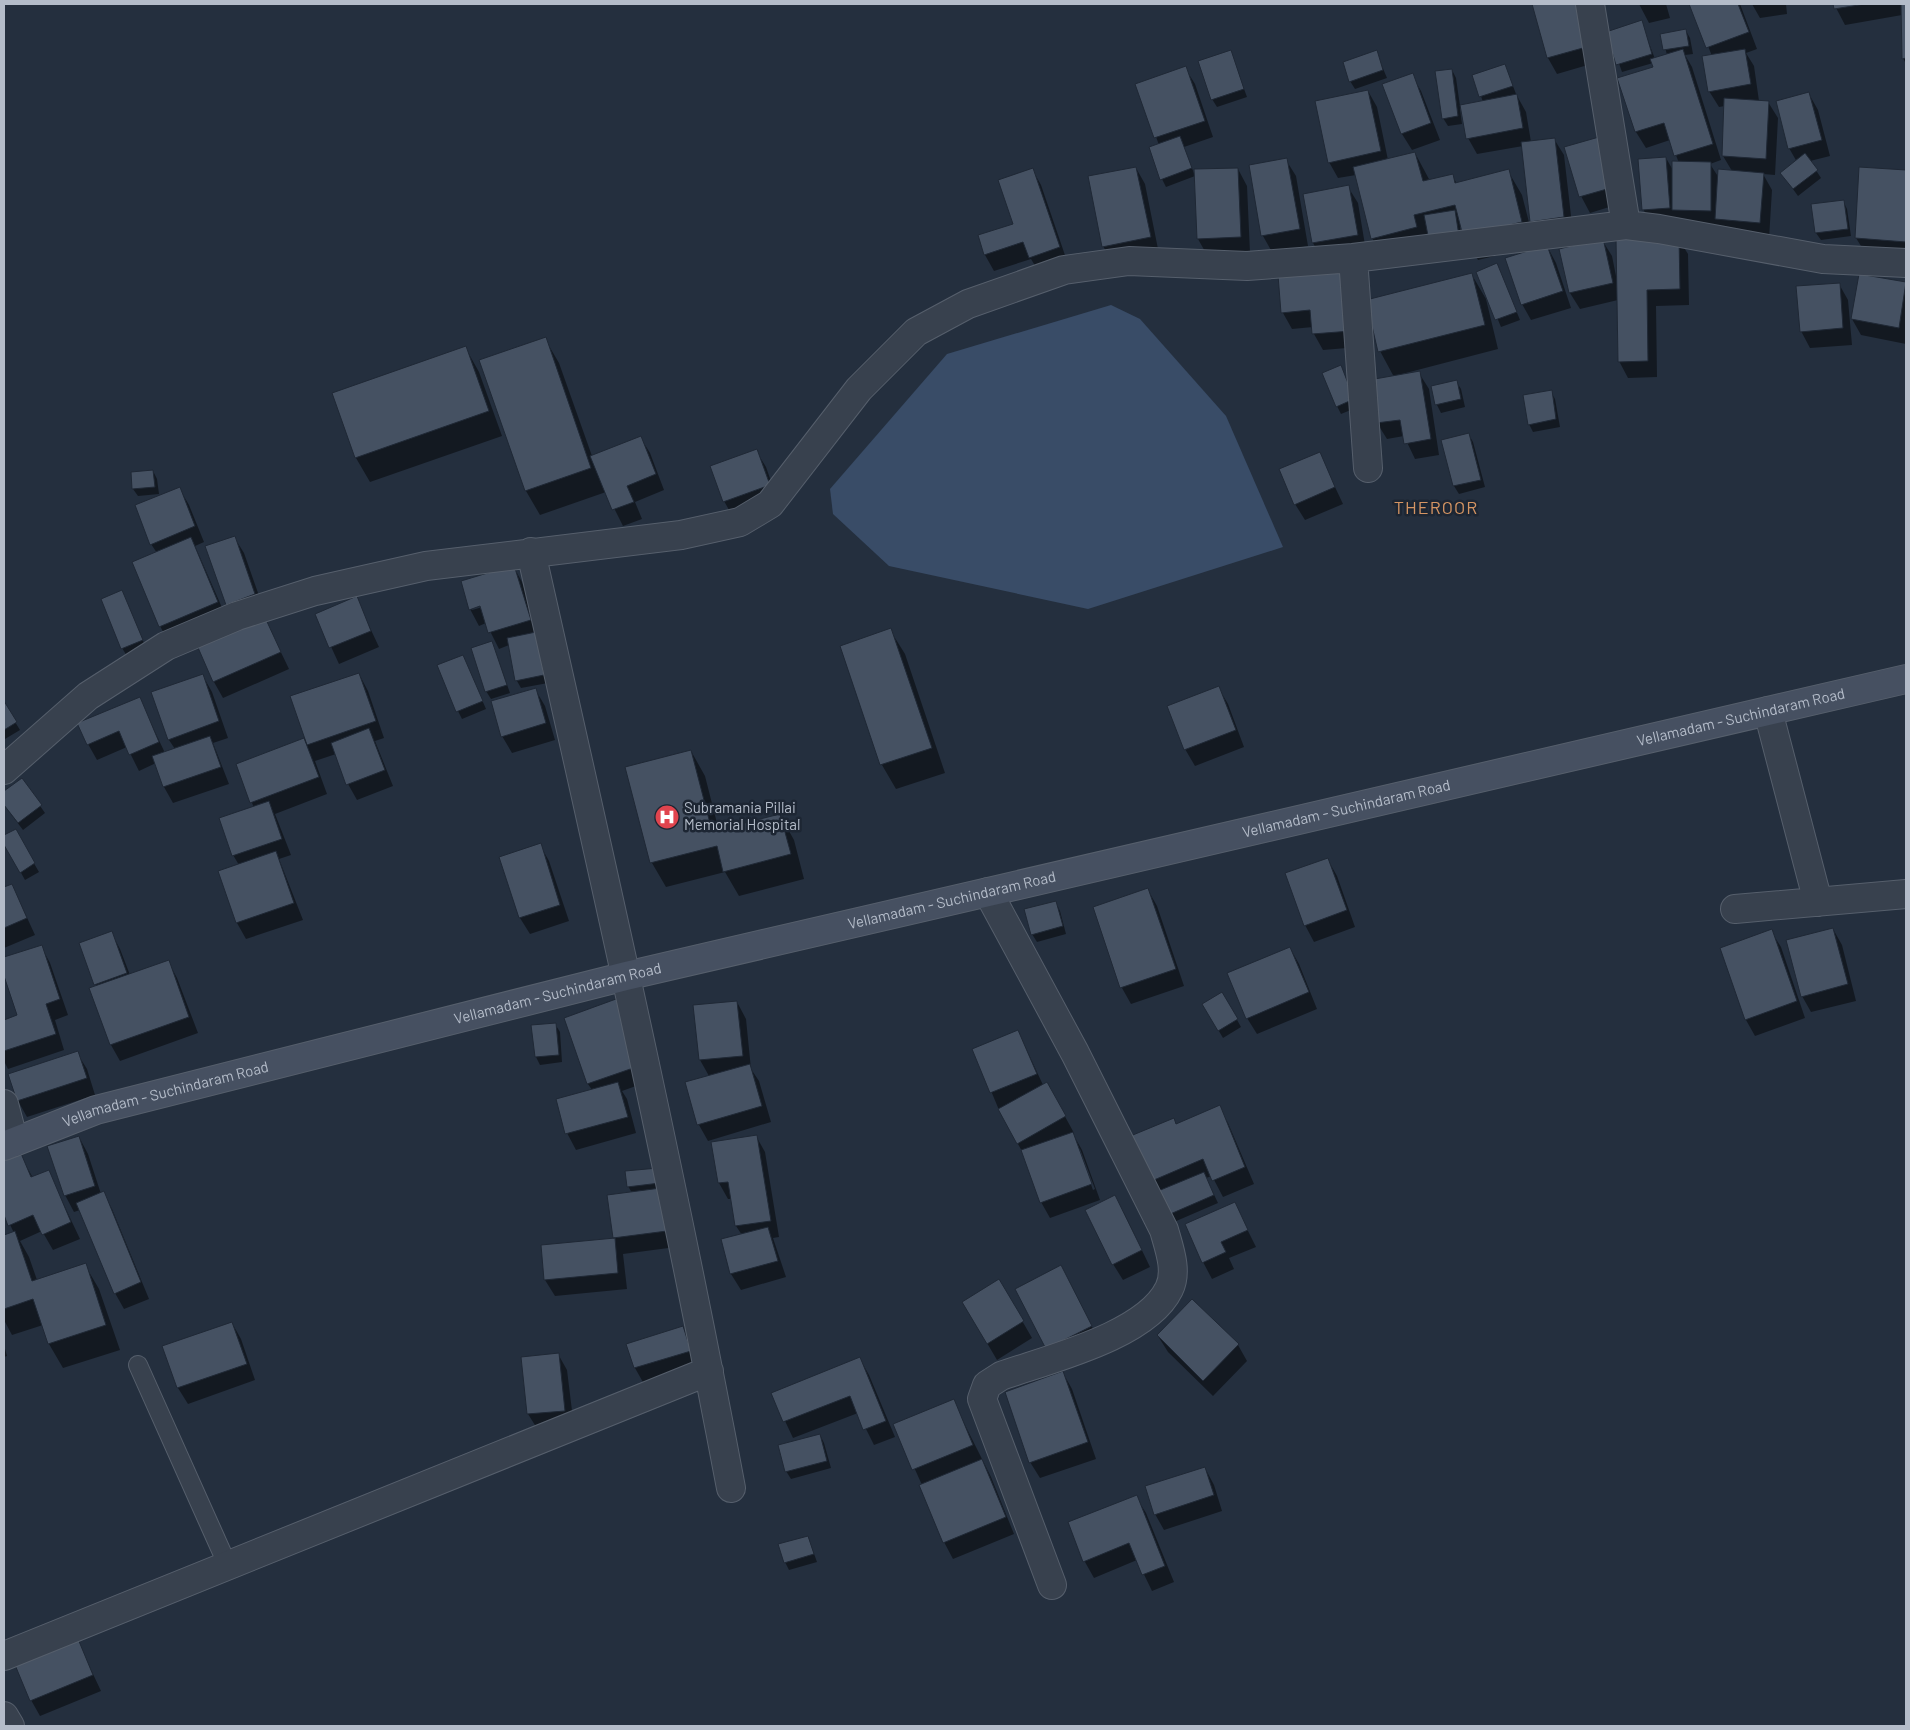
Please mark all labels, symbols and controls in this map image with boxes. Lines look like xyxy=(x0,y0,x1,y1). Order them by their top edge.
district label: THEROOR xyxy=(1394,496,1478,518)
street label: Vellamadam - Suchindaram Road xyxy=(1635,683,1847,749)
street label: Vellamadam - Suchindaram Road xyxy=(1240,775,1452,841)
place label: Subramania Pillai Memorial Hospital xyxy=(684,798,800,833)
hospital icon: Subramania Pillai Memorial Hospital xyxy=(654,804,680,830)
street label: Vellamadam - Suchindaram Road xyxy=(846,867,1057,932)
street label: Vellamadam - Suchindaram Road xyxy=(452,958,663,1027)
street label: Vellamadam - Suchindaram Road xyxy=(59,1057,270,1130)

